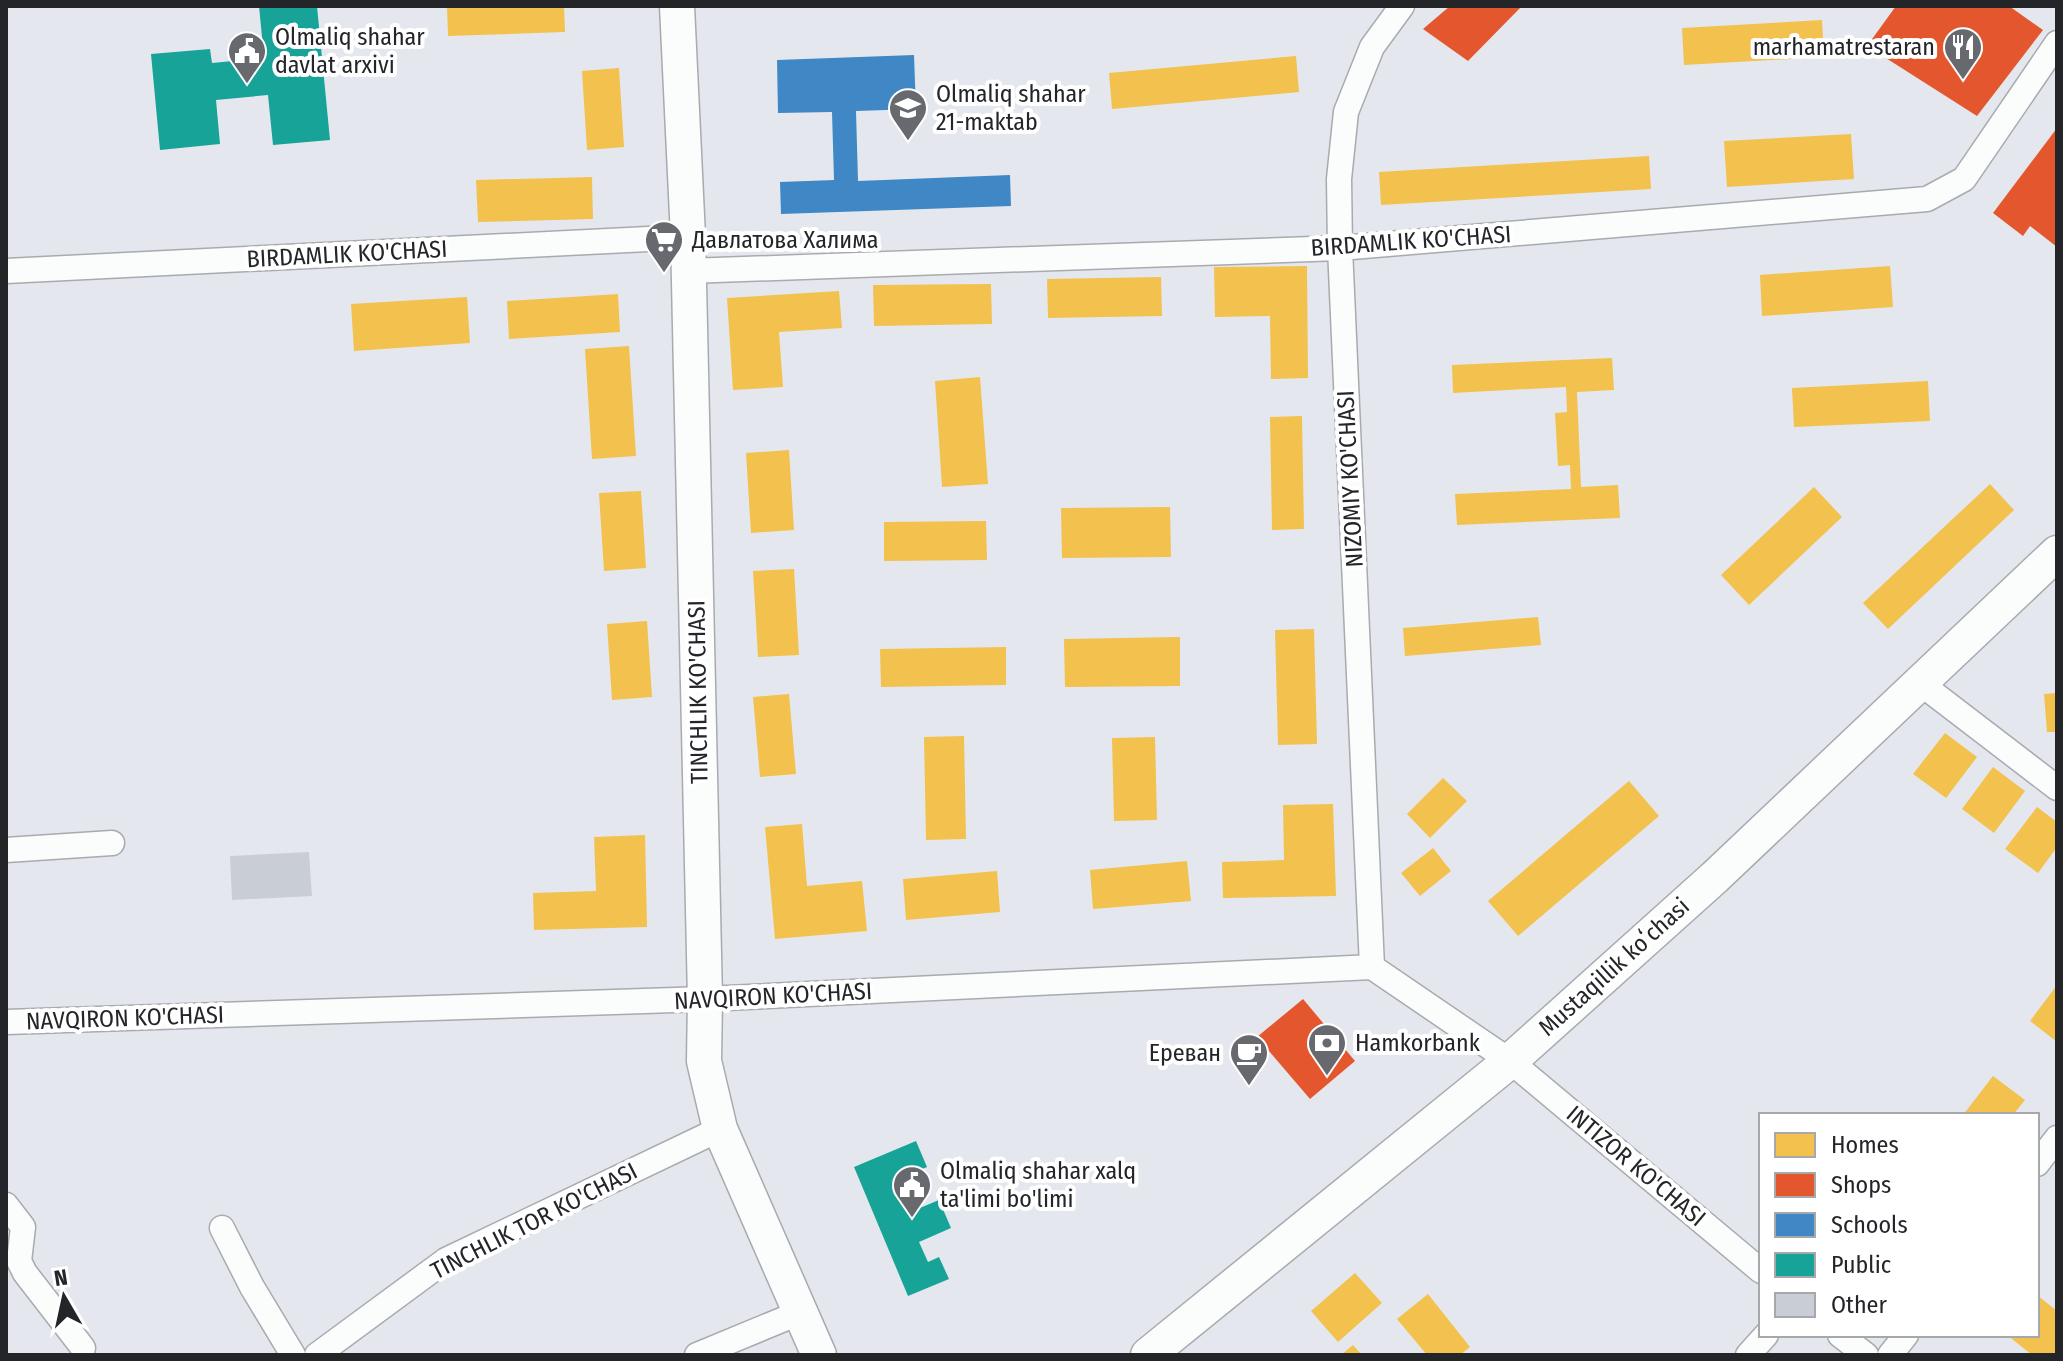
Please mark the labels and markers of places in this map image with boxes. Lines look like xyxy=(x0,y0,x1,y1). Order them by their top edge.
place label: Olmaliq shahar davlat arxivi xyxy=(275,23,425,79)
restaurant icon: marhamatrestaran xyxy=(1942,26,1984,81)
public building icon: Olmaliq shahar davlat arxivi xyxy=(226,30,268,85)
place label: marhamatrestaran xyxy=(1753,33,1935,61)
place label: Olmaliq shahar 21-maktab xyxy=(936,80,1086,136)
school or university icon: Olmaliq shahar 21-maktab xyxy=(887,87,929,142)
supermarket icon: Давлатова Халима xyxy=(643,219,685,274)
place label: Давлатова Халима xyxy=(691,226,878,254)
bank icon: Hamkorbank xyxy=(1306,1022,1348,1077)
place label: Hamkorbank xyxy=(1355,1029,1481,1057)
cafe icon: Ереван xyxy=(1228,1032,1270,1087)
place label: Ереван xyxy=(1149,1039,1221,1067)
place label: Olmaliq shahar xalq ta'limi bo'limi xyxy=(940,1157,1136,1213)
public building icon: Olmaliq shahar xalq ta'limi bo'limi xyxy=(891,1164,933,1219)

